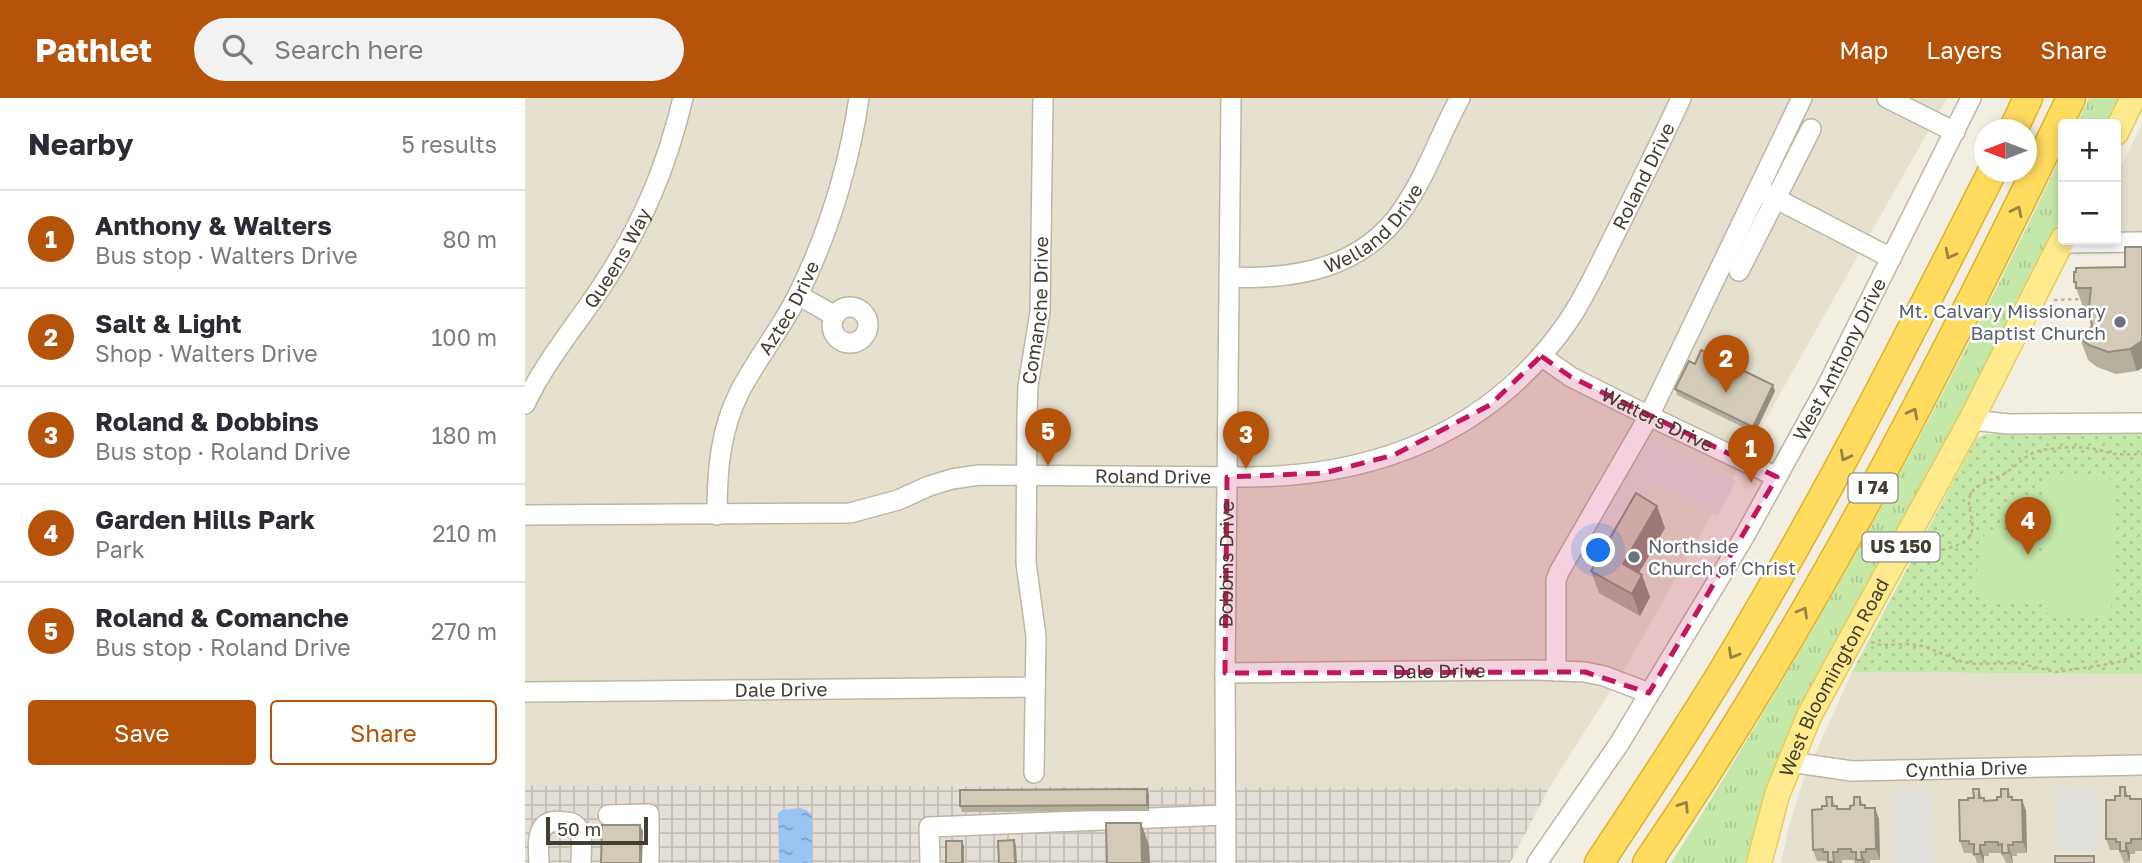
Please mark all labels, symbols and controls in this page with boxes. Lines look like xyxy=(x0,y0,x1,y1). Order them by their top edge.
search box xyxy=(194,18,684,81)
text: Pathlet xyxy=(35,30,152,69)
icon: search xyxy=(218,30,256,68)
text: Search here xyxy=(274,34,423,65)
text: Map xyxy=(1839,35,1888,64)
text: Layers xyxy=(1926,35,2002,64)
text: Share xyxy=(2040,35,2107,64)
street label: Roland Drive xyxy=(1607,119,1679,233)
north arrow xyxy=(1974,119,2037,182)
map controls xyxy=(2058,119,2121,245)
button: + xyxy=(2058,119,2121,182)
text: Nearby xyxy=(28,126,133,162)
text: 5 results xyxy=(401,130,497,158)
street label: Welland Drive xyxy=(1320,180,1427,277)
button: − xyxy=(2058,182,2121,245)
street label: Queens Way xyxy=(578,204,655,312)
one-way arrow xyxy=(2009,206,2023,218)
text: Anthony & Walters xyxy=(95,210,332,241)
text: 1 xyxy=(45,225,57,253)
text: 80 m xyxy=(443,225,497,253)
street label: Comanche Drive xyxy=(1016,236,1052,386)
text: Bus stop · Walters Drive xyxy=(95,241,358,269)
one-way arrow xyxy=(1945,247,1959,259)
street label: Aztec Drive xyxy=(753,257,823,359)
street label: West Anthony Drive xyxy=(1787,274,1890,444)
place label: Mt. Calvary Missionary Baptist Church xyxy=(1898,299,2106,344)
text: Salt & Light xyxy=(95,308,242,339)
marker: Mt. Calvary Missionary Baptist Church xyxy=(2112,314,2128,330)
text: 2 xyxy=(44,323,58,351)
text: 100 m xyxy=(431,323,497,351)
pin: 2 xyxy=(1703,335,1749,393)
text: Shop · Walters Drive xyxy=(95,339,318,367)
street label: Walters Drive xyxy=(1598,382,1717,456)
text: Roland & Dobbins xyxy=(95,406,319,437)
pin: 5 xyxy=(1025,408,1071,466)
one-way arrow xyxy=(1905,408,1918,420)
pin: 3 xyxy=(1223,411,1269,469)
text: 3 xyxy=(44,421,58,449)
text: 180 m xyxy=(431,421,497,449)
pin: 1 xyxy=(1728,425,1774,483)
text: Bus stop · Roland Drive xyxy=(95,437,351,465)
one-way arrow xyxy=(1840,449,1854,461)
street label: Roland Drive xyxy=(1095,464,1211,488)
road number: I 74 xyxy=(1849,474,1897,502)
pin: 4 xyxy=(2005,497,2051,555)
street label: Dobbins Drive xyxy=(1213,500,1238,628)
text: Garden Hills Park xyxy=(95,504,315,535)
text: 4 xyxy=(44,519,58,547)
text: 210 m xyxy=(432,519,497,547)
road number: US 150 xyxy=(1863,532,1939,561)
your location xyxy=(1581,533,1615,567)
place label: Northside Church of Christ xyxy=(1648,534,1796,579)
text: Park xyxy=(95,535,145,563)
marker: Northside Church of Christ xyxy=(1626,549,1642,565)
street label: West Bloomington Road xyxy=(1774,574,1893,780)
text: Roland & Comanche xyxy=(95,602,349,633)
one-way arrow xyxy=(1795,607,1808,619)
text: 5 xyxy=(44,617,58,645)
text: 270 m xyxy=(431,617,497,645)
text: Bus stop · Roland Drive xyxy=(95,633,351,661)
one-way arrow xyxy=(1728,646,1741,659)
street label: Dale Drive xyxy=(1392,658,1486,682)
street label: Dale Drive xyxy=(734,677,828,701)
button: Save xyxy=(28,700,256,765)
button: Share xyxy=(270,700,497,765)
street label: Cynthia Drive xyxy=(1905,755,2028,781)
one-way arrow xyxy=(1676,801,1689,814)
scale bar xyxy=(546,814,647,846)
text: 50 m xyxy=(557,817,601,840)

